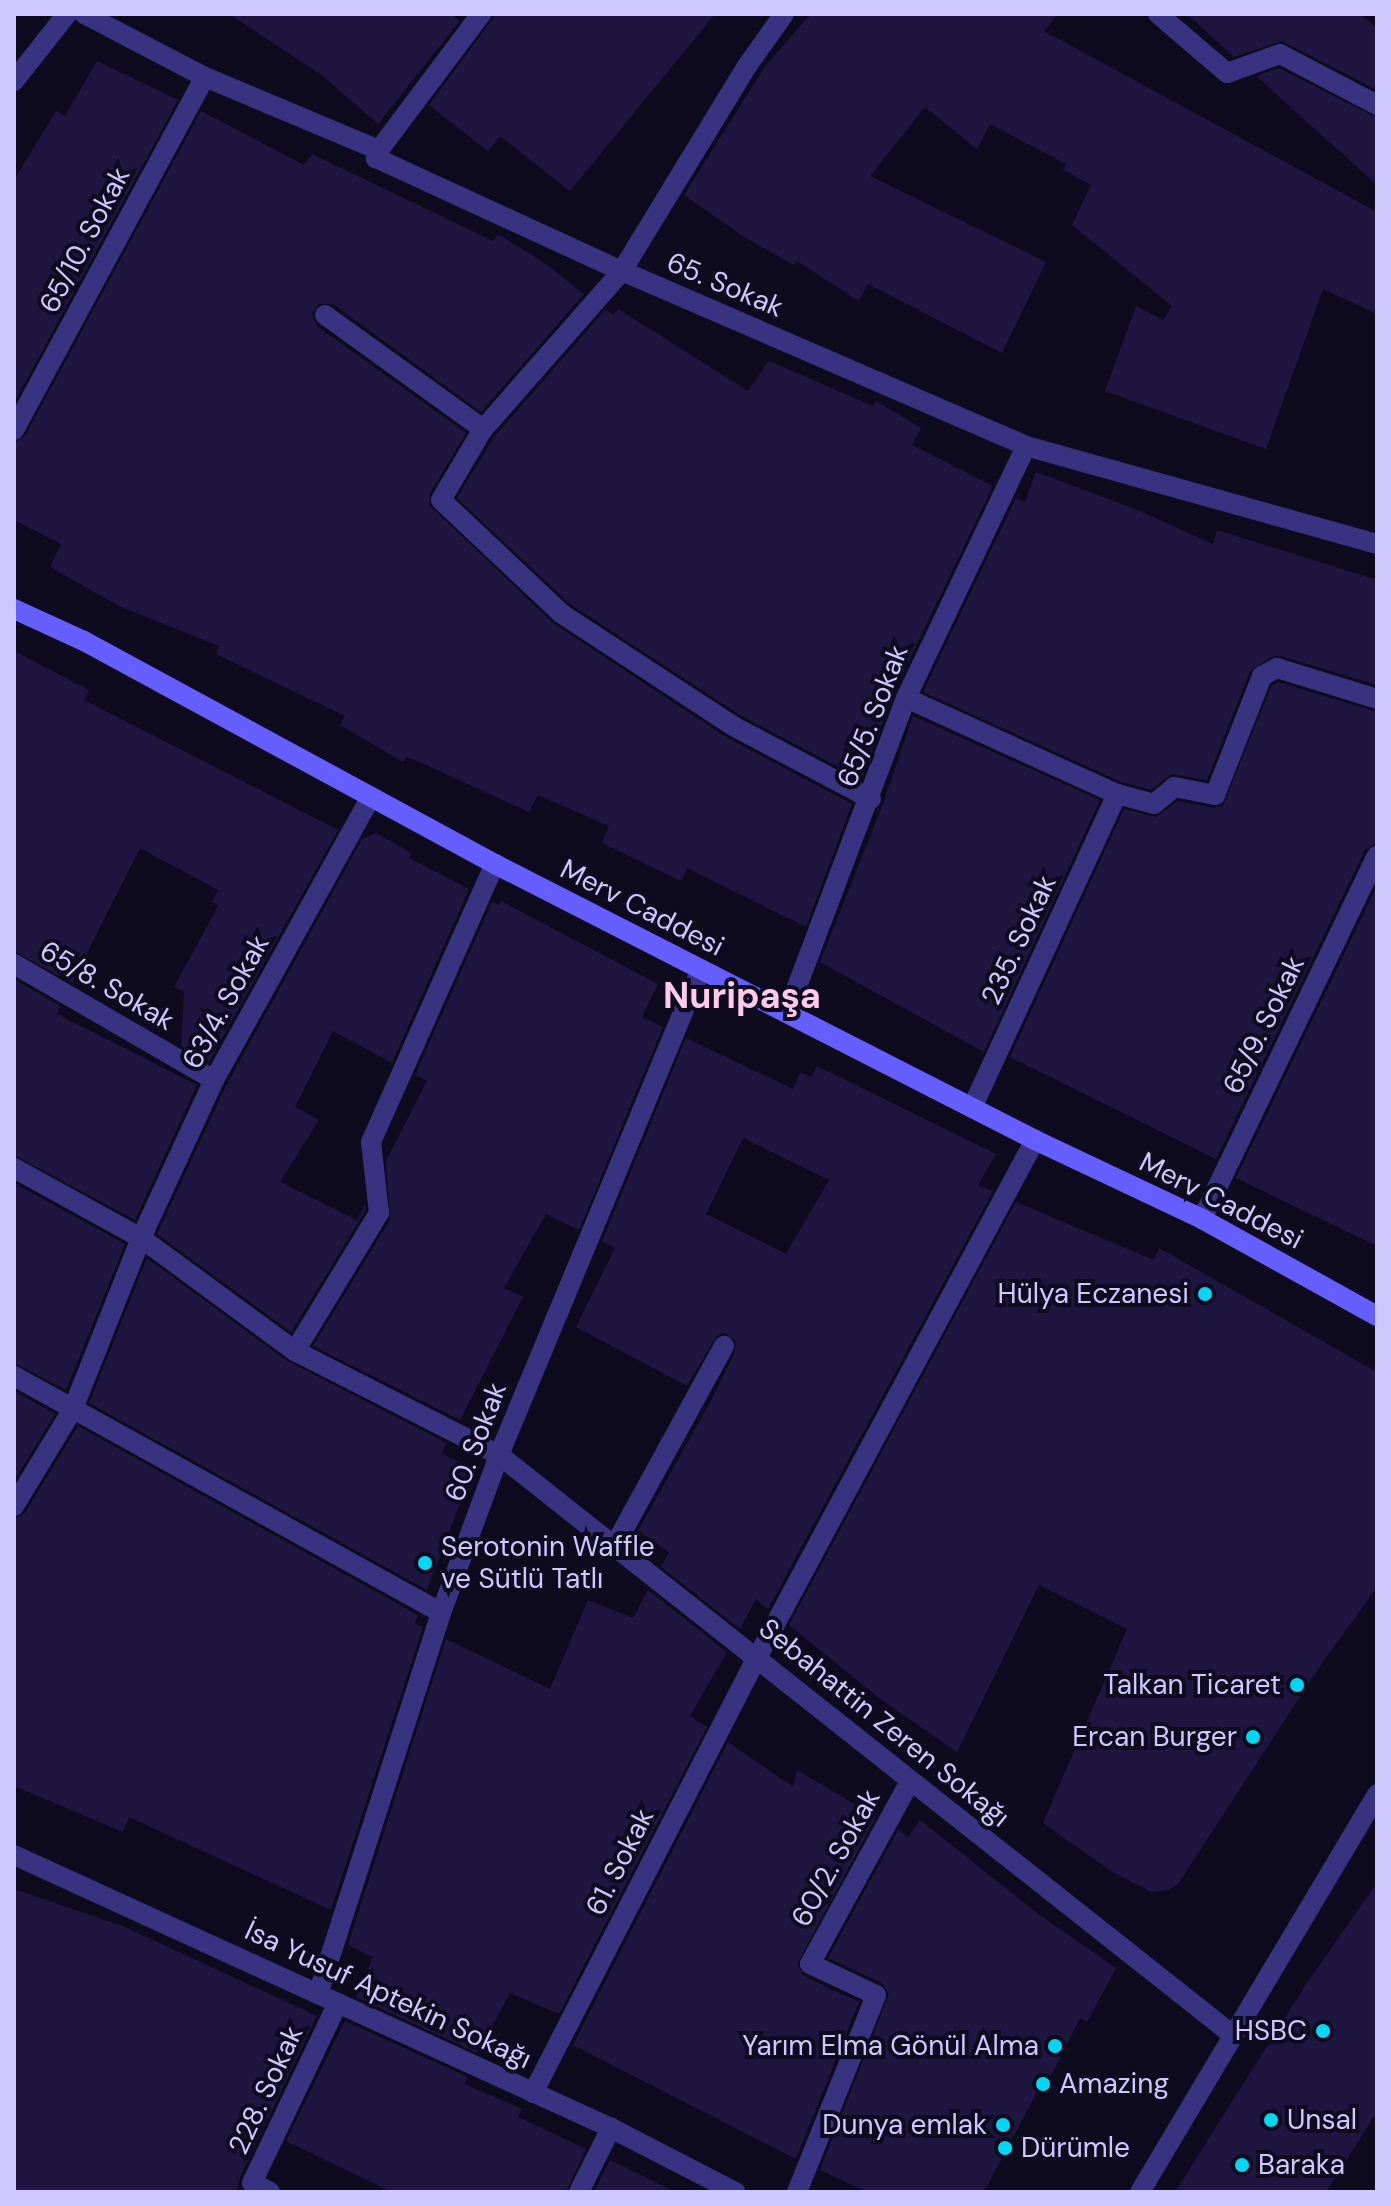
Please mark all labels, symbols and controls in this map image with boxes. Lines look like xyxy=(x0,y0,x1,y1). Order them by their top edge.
street label: 65/10. Sokak xyxy=(33,161,137,319)
street label: 65. Sokak xyxy=(662,245,788,325)
street label: 65/5. Sokak xyxy=(830,640,916,792)
street label: Merv Caddesi xyxy=(555,852,729,964)
street label: 235. Sokak xyxy=(974,870,1064,1010)
street label: 63/4. Sokak xyxy=(175,929,277,1075)
street label: 65/8. Sokak xyxy=(34,934,180,1038)
street label: 65/9. Sokak xyxy=(1216,951,1312,1099)
district label: Nuripaşa xyxy=(663,974,821,1018)
street label: Merv Caddesi xyxy=(1134,1145,1308,1257)
place label: Hülya Eczanesi xyxy=(998,1277,1189,1311)
marker: Hülya Eczanesi xyxy=(1196,1285,1214,1303)
street label: 60. Sokak xyxy=(438,1378,514,1506)
place label: Serotonin Waffle ve Sütlü Tatlı xyxy=(441,1530,655,1596)
marker: Serotonin Waffle ve Sütlü Tatlı xyxy=(416,1554,434,1572)
street label: Sebahattin Zeren Sokağı xyxy=(752,1612,1016,1834)
place label: Talkan Ticaret xyxy=(1103,1668,1281,1702)
marker: Talkan Ticaret xyxy=(1288,1676,1306,1694)
place label: Ercan Burger xyxy=(1072,1720,1237,1754)
marker: Ercan Burger xyxy=(1244,1728,1262,1746)
street label: 60/2. Sokak xyxy=(784,1783,888,1933)
street label: 61. Sokak xyxy=(579,1803,661,1921)
street label: İsa Yusuf Aptekin Sokağı xyxy=(239,1914,537,2076)
place label: HSBC xyxy=(1235,2014,1307,2048)
street label: 228. Sokak xyxy=(222,2020,310,2160)
marker: HSBC xyxy=(1314,2022,1332,2040)
place label: Yarım Elma Gönül Alma xyxy=(742,2029,1039,2063)
marker: Yarım Elma Gönül Alma xyxy=(1046,2037,1064,2055)
place label: Amazing xyxy=(1059,2067,1169,2101)
marker: Amazing xyxy=(1034,2075,1052,2093)
place label: Unsal xyxy=(1287,2103,1357,2137)
place label: Dunya emlak xyxy=(822,2108,987,2142)
marker: Unsal xyxy=(1262,2111,1280,2129)
marker: Dunya emlak xyxy=(994,2116,1012,2134)
place label: Dürümle xyxy=(1021,2131,1130,2165)
marker: Dürümle xyxy=(996,2139,1014,2157)
place label: Baraka xyxy=(1258,2148,1345,2182)
marker: Baraka xyxy=(1233,2156,1251,2174)

